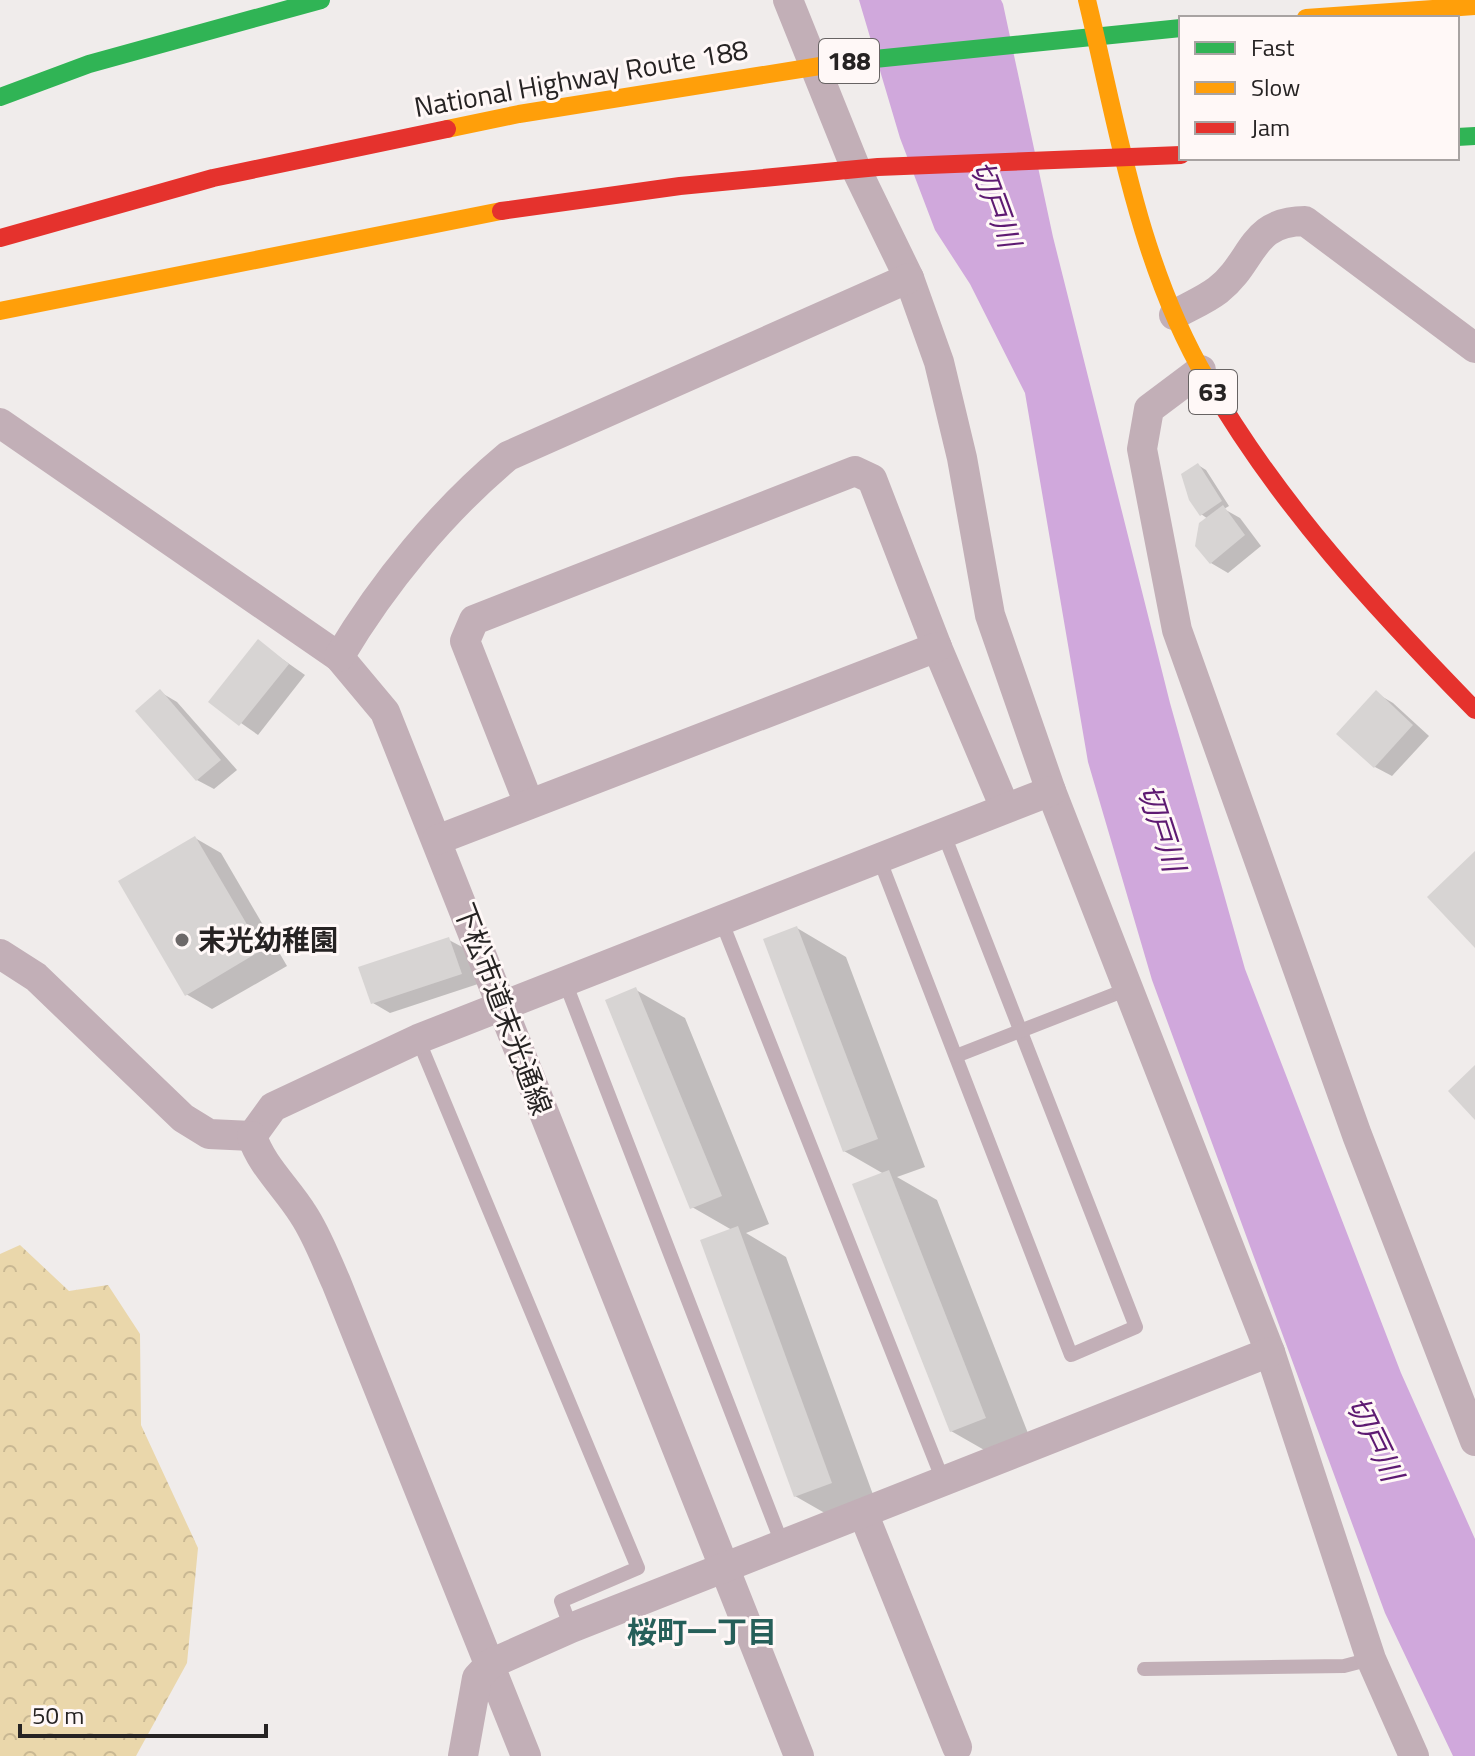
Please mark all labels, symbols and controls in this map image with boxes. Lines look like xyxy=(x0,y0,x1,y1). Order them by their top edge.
legend xyxy=(1179,16,1459,160)
street label: National Highway Route 188 xyxy=(411,27,751,128)
text: Fast xyxy=(1251,29,1295,65)
road number: 188 xyxy=(819,39,879,83)
text: Slow xyxy=(1251,69,1300,105)
text: Jam xyxy=(1251,109,1290,145)
water label: 切戸川 xyxy=(959,154,1034,257)
road number: 63 xyxy=(1189,370,1237,414)
water label: 切戸川 xyxy=(1126,778,1199,880)
street label: 下松市道末光通線 xyxy=(443,897,564,1121)
place label: 末光幼稚園 xyxy=(198,918,338,961)
marker: 末光幼稚園 xyxy=(173,931,191,949)
water label: 切戸川 xyxy=(1334,1388,1417,1492)
district label: 桜町一丁目 xyxy=(627,1609,777,1655)
scale bar xyxy=(20,1688,266,1738)
text: 50 m xyxy=(32,1697,84,1733)

